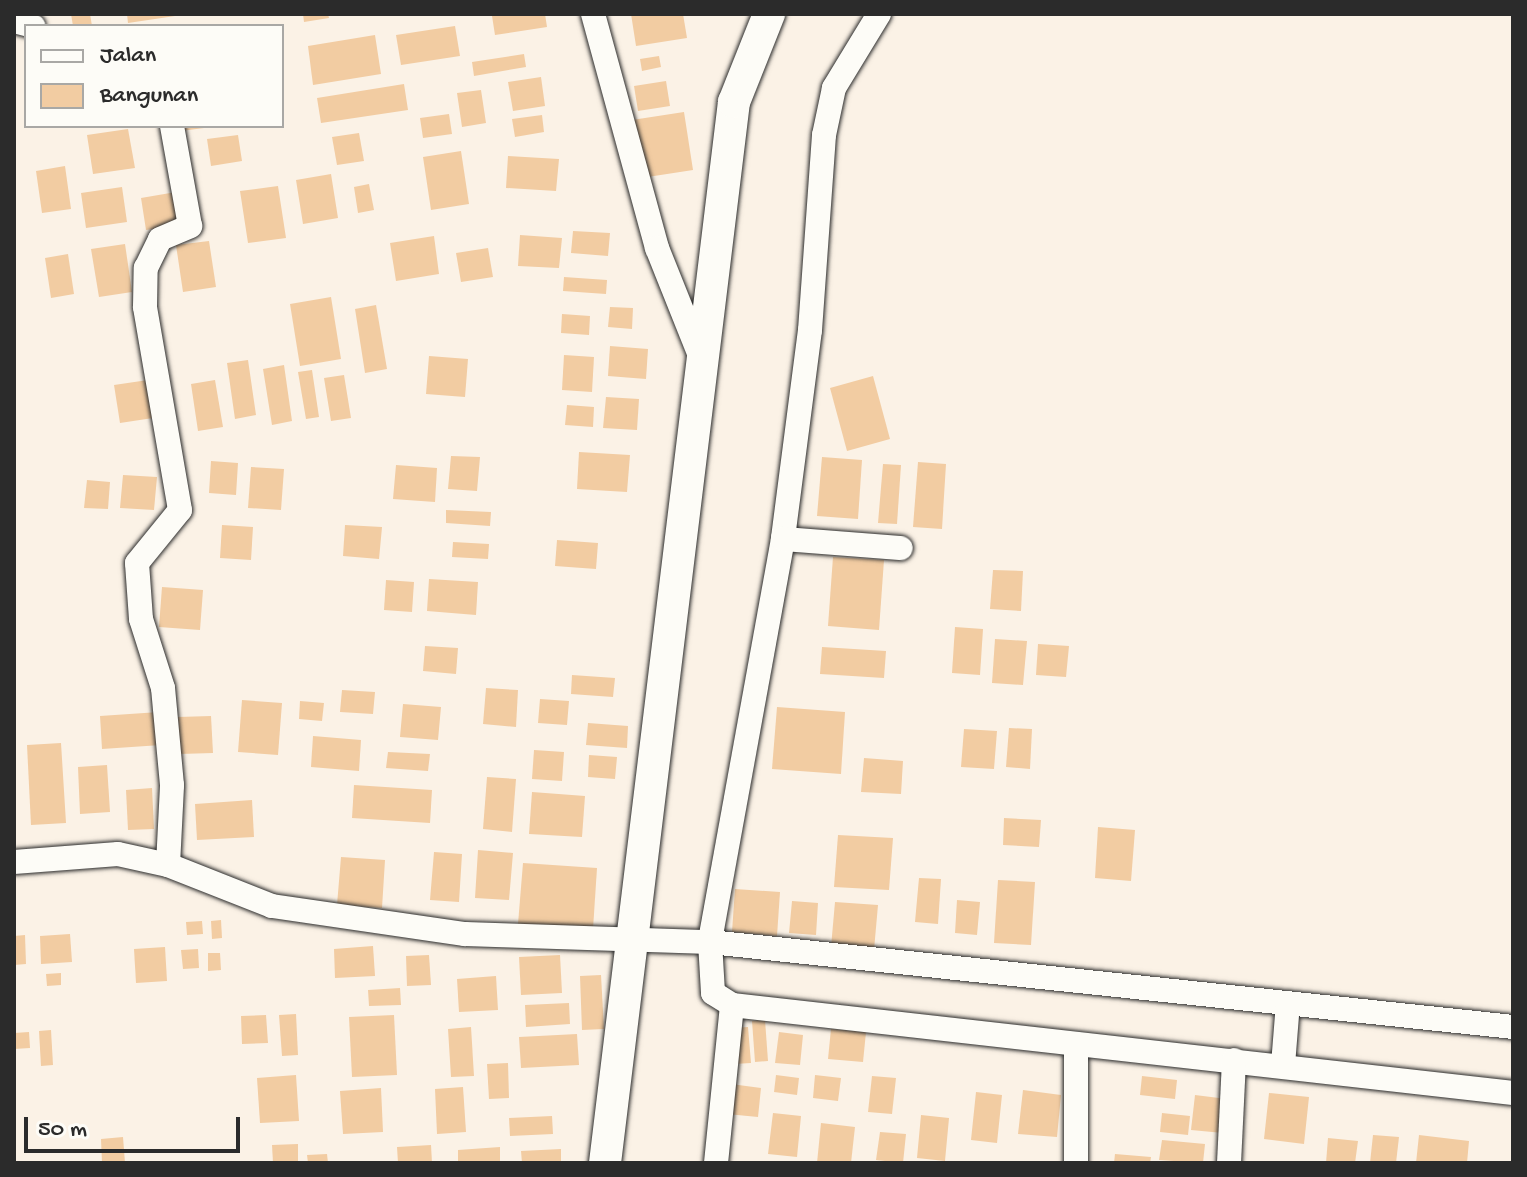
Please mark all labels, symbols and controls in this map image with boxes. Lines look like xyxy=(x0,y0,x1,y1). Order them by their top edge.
legend xyxy=(24,24,284,128)
text: Jalan xyxy=(100,42,156,71)
text: Bangunan xyxy=(100,82,198,111)
scale bar xyxy=(28,1101,244,1151)
text: 50 m xyxy=(38,1116,87,1145)

